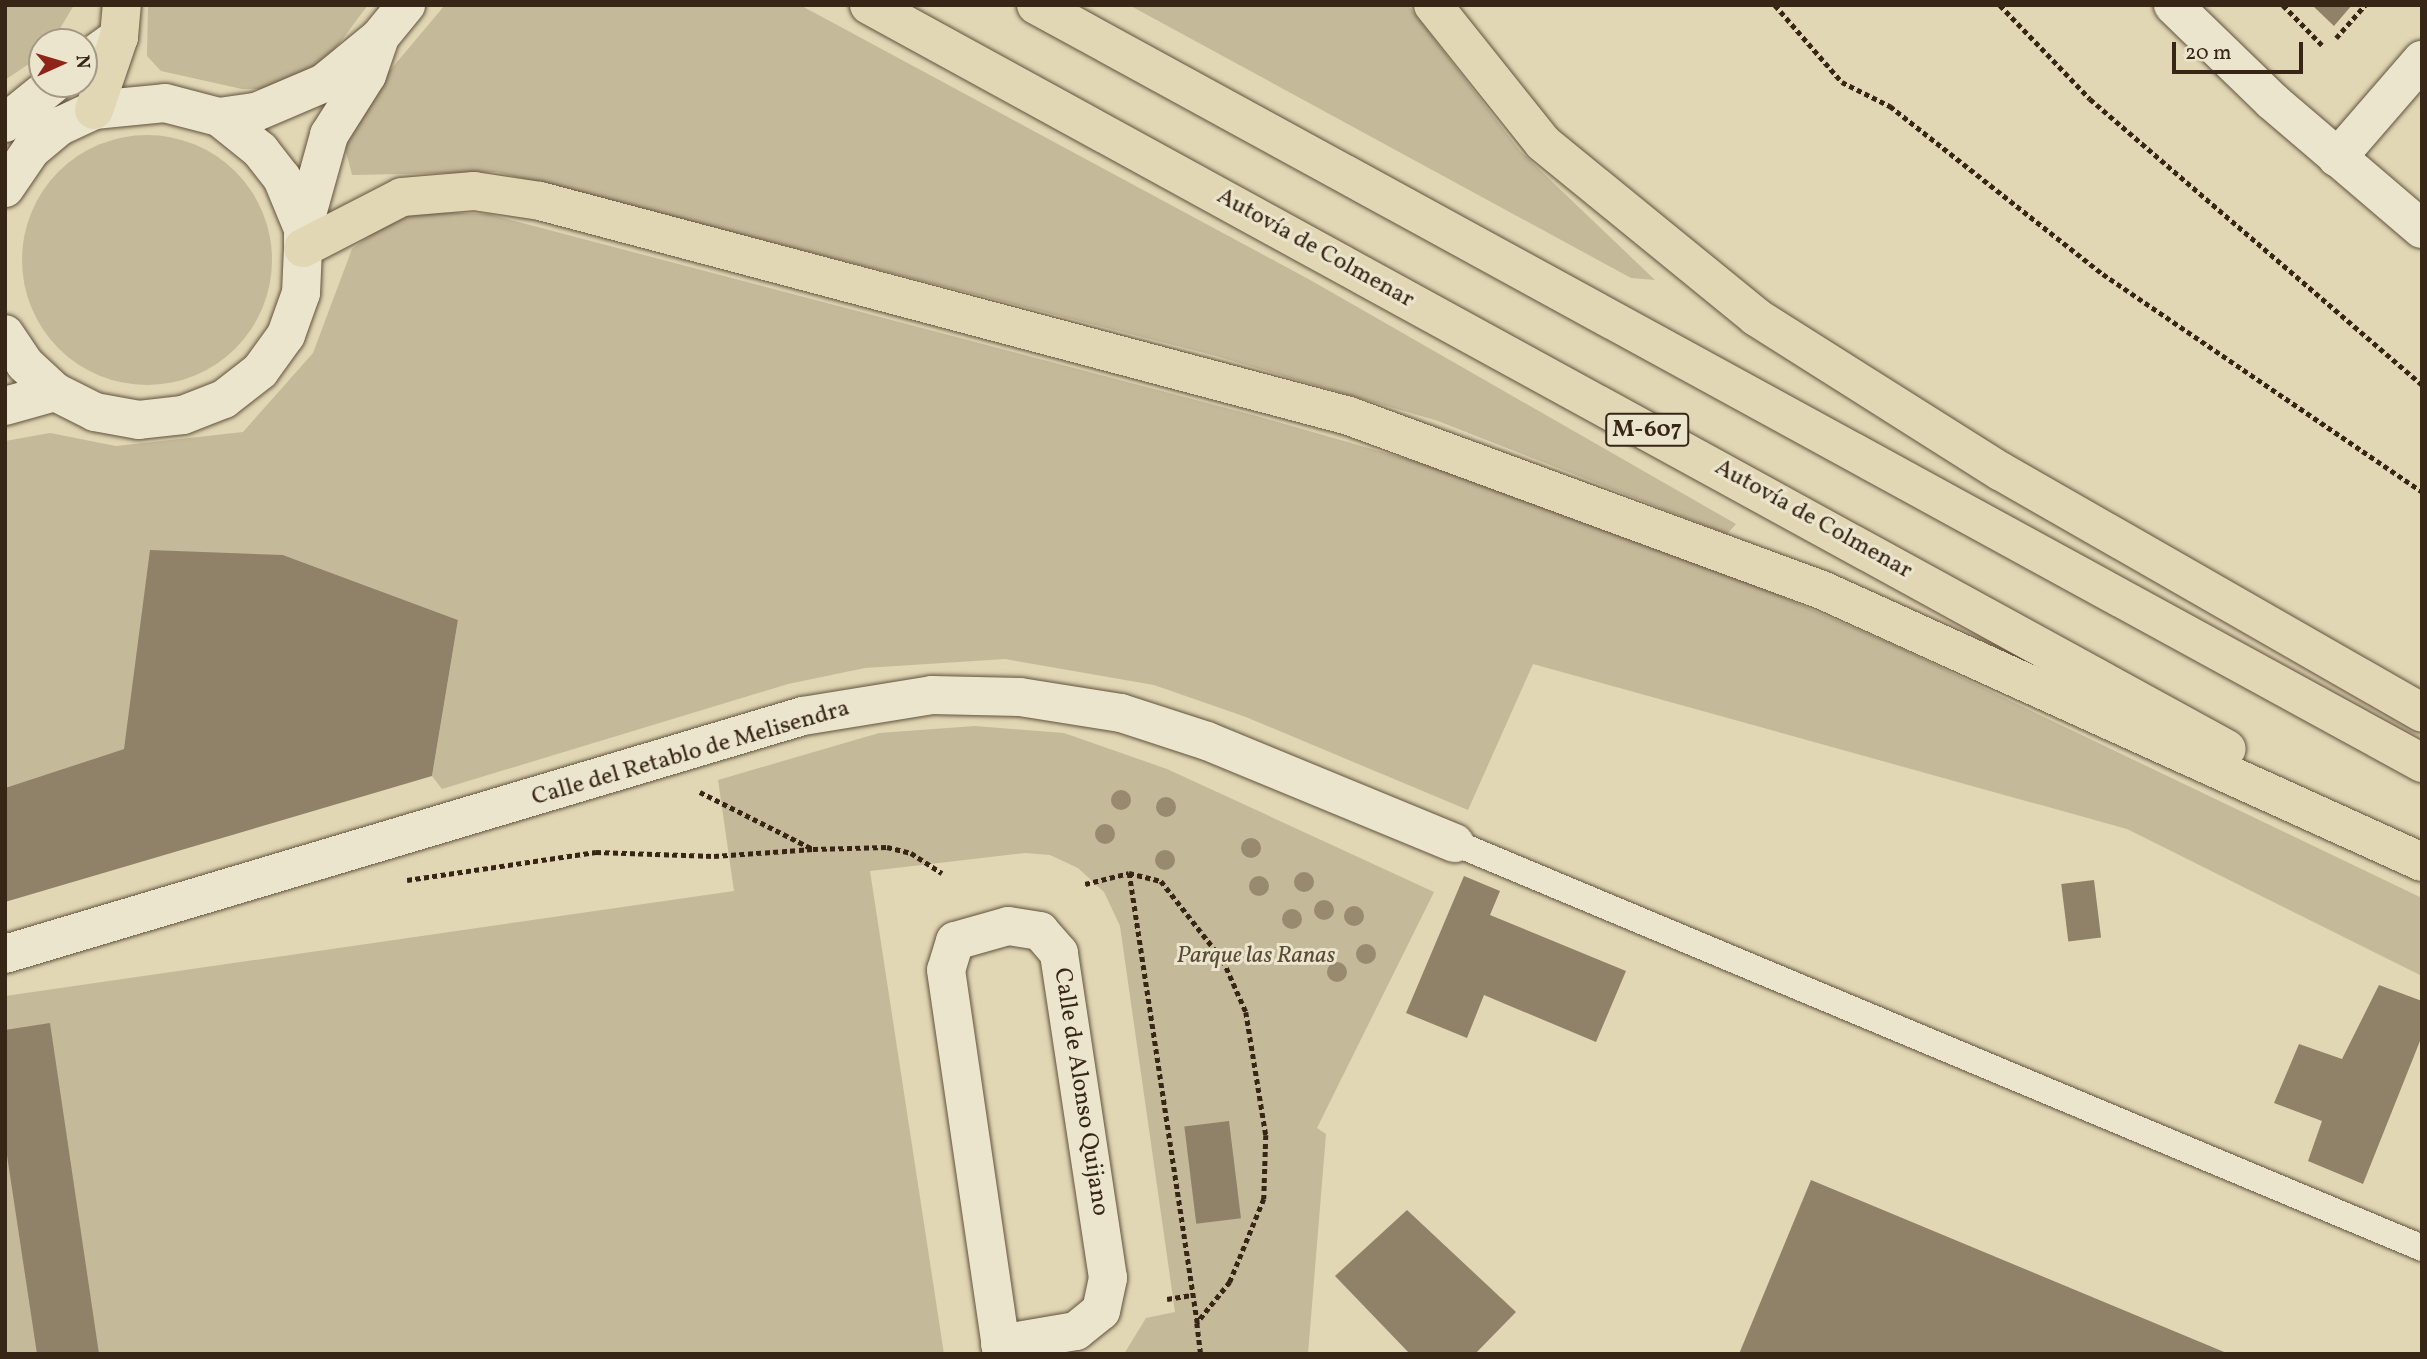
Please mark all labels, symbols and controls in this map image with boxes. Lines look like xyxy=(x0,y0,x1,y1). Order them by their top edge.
north arrow xyxy=(28,28,98,98)
scale bar xyxy=(2175,28,2306,72)
text: 20 m xyxy=(2185,39,2231,68)
text: N xyxy=(69,54,95,69)
street label: Autovía de Colmenar xyxy=(1211,183,1419,315)
road number: M-607 xyxy=(1605,410,1689,450)
street label: Autovía de Colmenar xyxy=(1709,454,1917,586)
street label: Calle del Retablo de Melisendra xyxy=(529,695,853,813)
park label: Parque las Ranas xyxy=(1177,943,1335,971)
street label: Calle de Alonso Quijano xyxy=(1046,966,1114,1218)

